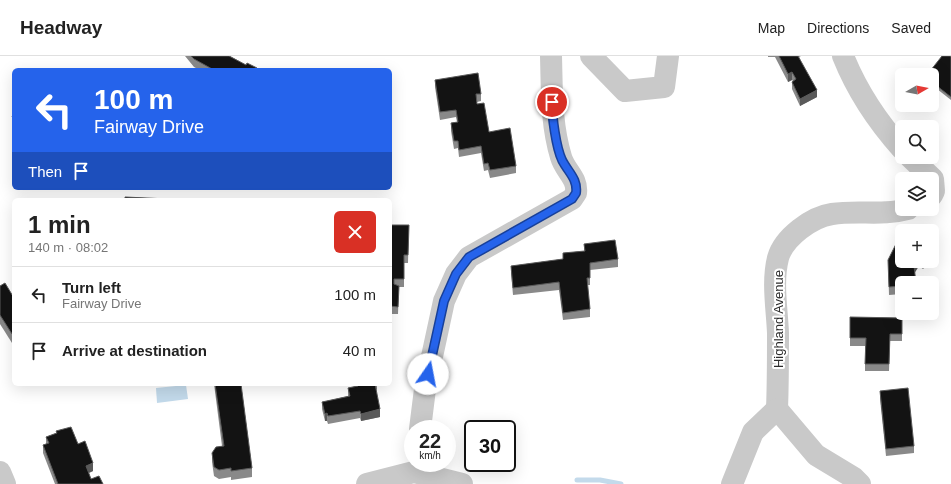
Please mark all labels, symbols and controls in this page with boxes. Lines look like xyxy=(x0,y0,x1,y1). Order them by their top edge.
text: Headway xyxy=(20,17,102,38)
text: Map xyxy=(758,20,785,36)
text: Directions xyxy=(807,20,869,36)
text: Saved xyxy=(891,20,931,36)
north arrow xyxy=(895,68,939,112)
map controls xyxy=(895,68,939,320)
icon: left xyxy=(28,84,80,136)
text: 100 m xyxy=(94,84,173,115)
pin xyxy=(535,85,569,119)
icon: arrive xyxy=(541,91,563,113)
text: Fairway Drive xyxy=(94,117,204,137)
button: search xyxy=(895,120,939,164)
icon: arrive xyxy=(70,160,92,182)
text: Then xyxy=(28,163,62,180)
button: layers xyxy=(895,172,939,216)
text: 1 min xyxy=(28,211,91,238)
button: close xyxy=(334,211,376,253)
button: + xyxy=(895,224,939,268)
text: 140 m · 08:02 xyxy=(28,240,108,255)
street label: Highland Avenue xyxy=(771,270,786,368)
button: − xyxy=(895,276,939,320)
text: Turn left xyxy=(62,279,121,296)
icon: left xyxy=(28,284,50,306)
text: 100 m xyxy=(334,286,376,303)
text: Fairway Drive xyxy=(62,296,141,311)
icon: arrive xyxy=(28,340,50,362)
text: Arrive at destination xyxy=(62,342,207,359)
text: 40 m xyxy=(343,342,376,359)
position arrow xyxy=(407,353,449,395)
speed limit sign: 30 xyxy=(464,420,516,472)
text: 22 xyxy=(419,430,441,452)
text: km/h xyxy=(419,450,441,461)

